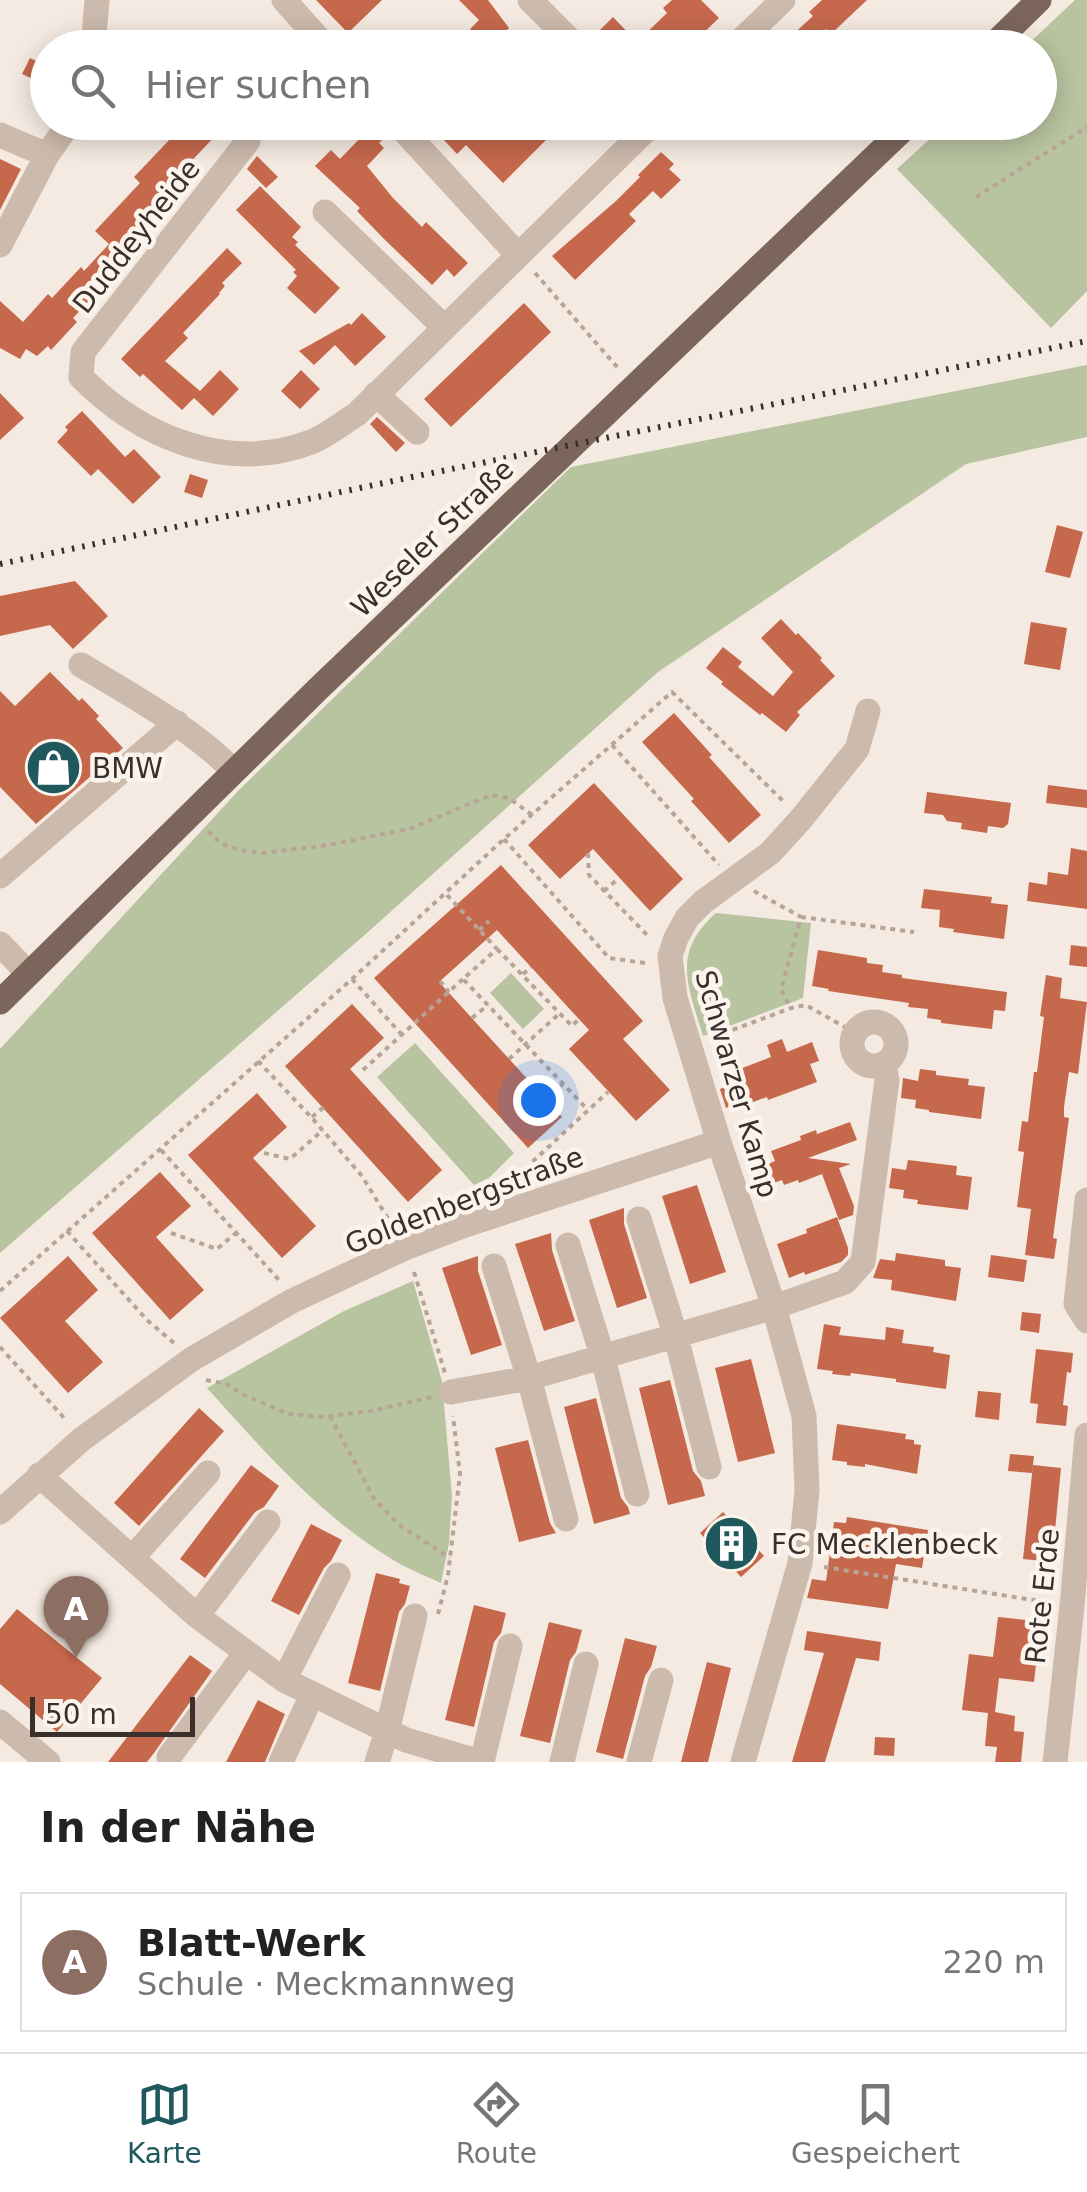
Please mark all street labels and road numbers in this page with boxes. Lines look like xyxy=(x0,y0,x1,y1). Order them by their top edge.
street label: Duddeyheide xyxy=(66,153,207,320)
street label: Weseler Straße xyxy=(344,453,520,624)
street label: Schwarzer Kamp xyxy=(688,967,785,1202)
street label: Goldenbergstraße xyxy=(341,1140,588,1261)
street label: Rote Erde xyxy=(1019,1527,1066,1665)

